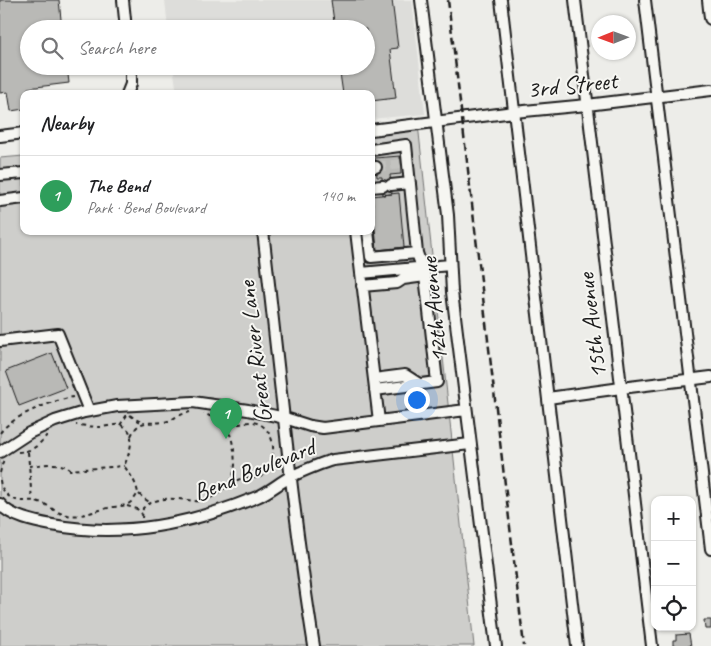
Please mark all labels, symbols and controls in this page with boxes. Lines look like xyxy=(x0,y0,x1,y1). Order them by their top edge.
north arrow xyxy=(591,15,636,60)
search box xyxy=(20,20,375,75)
icon: search xyxy=(38,34,66,62)
text: Search here xyxy=(78,36,155,60)
street label: 3rd Street xyxy=(526,64,621,106)
text: Nearby xyxy=(40,110,93,136)
text: The Bend xyxy=(87,174,149,198)
text: 1 xyxy=(52,186,60,206)
text: 140 m xyxy=(321,186,355,206)
text: Park · Bend Boulevard xyxy=(87,198,205,218)
street label: 12th Avenue xyxy=(412,254,455,364)
street label: 15th Avenue xyxy=(569,270,614,380)
street label: Great River Lane xyxy=(230,278,280,425)
your location xyxy=(404,387,430,413)
pin: 1 xyxy=(210,398,242,439)
street label: Bend Boulevard xyxy=(188,430,323,509)
map controls xyxy=(651,496,696,631)
button: + xyxy=(651,496,696,541)
button: − xyxy=(651,541,696,586)
button: locate xyxy=(651,586,696,631)

